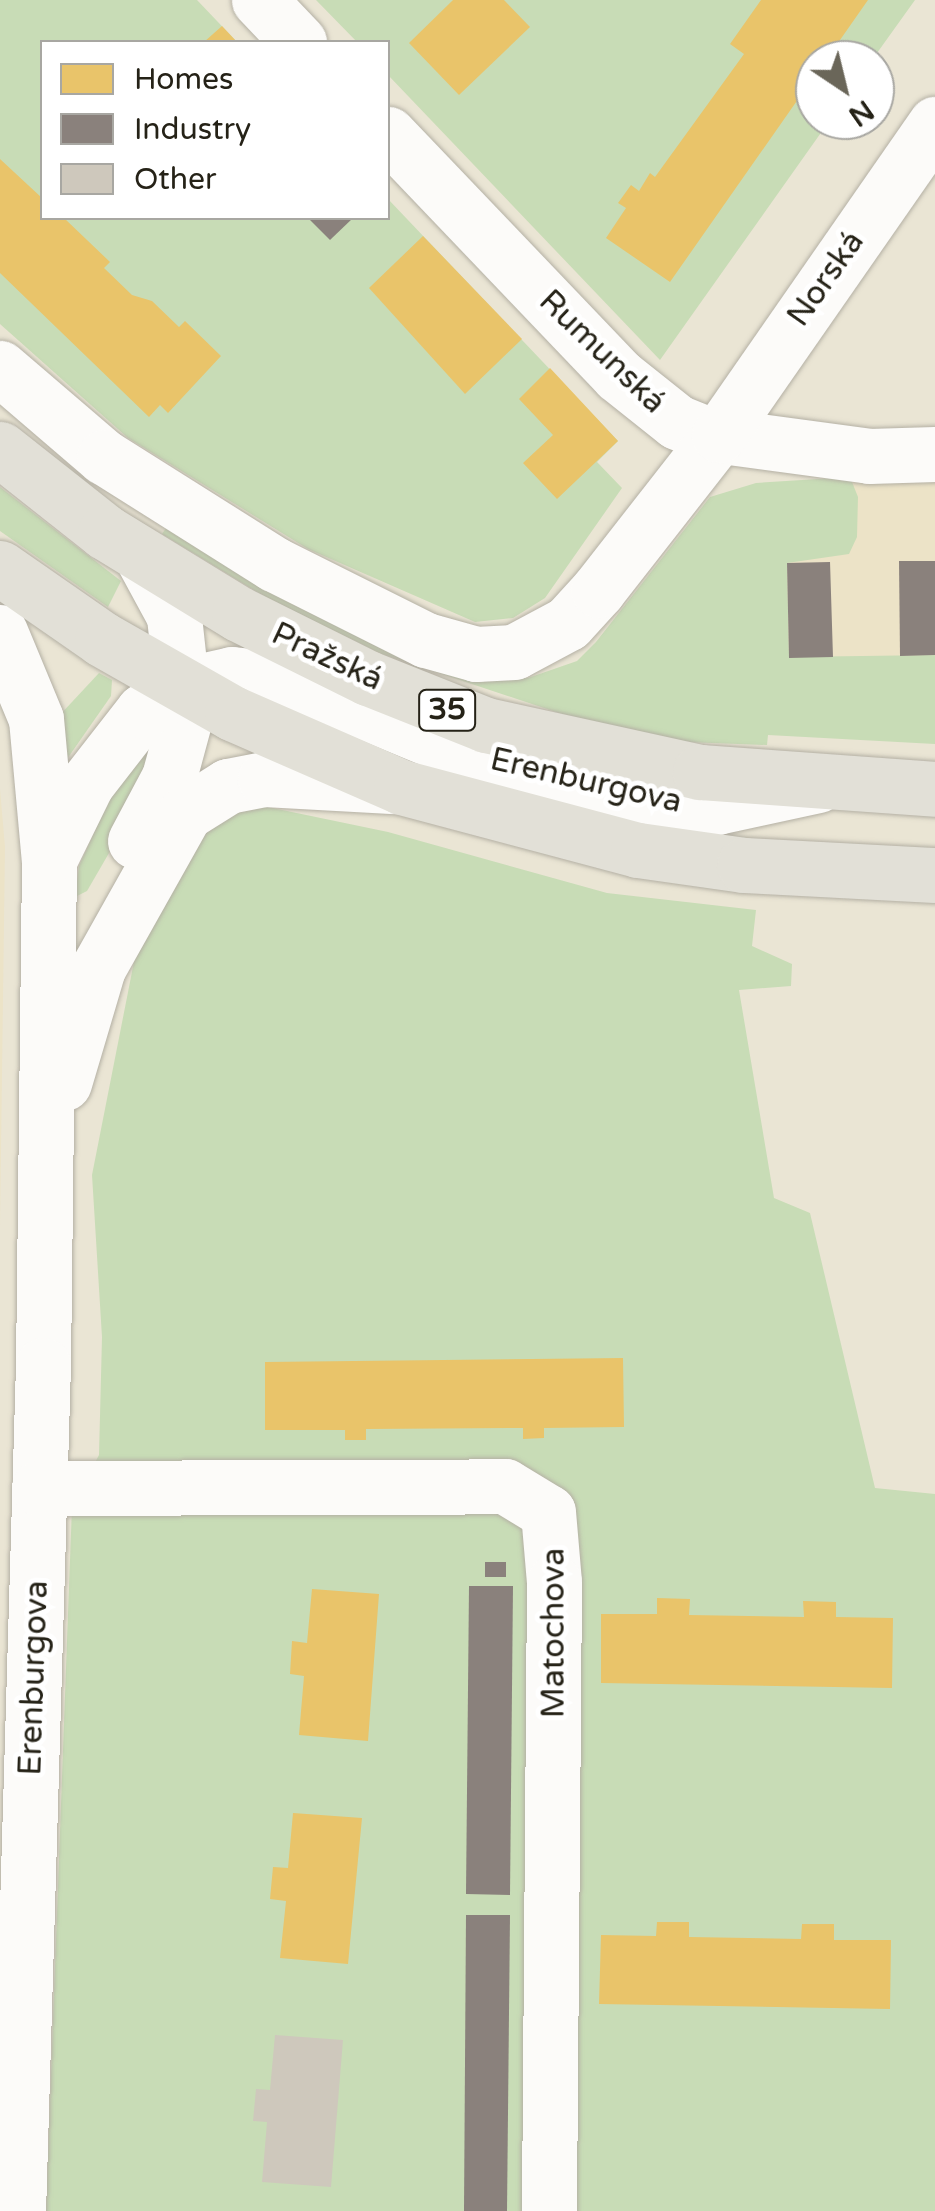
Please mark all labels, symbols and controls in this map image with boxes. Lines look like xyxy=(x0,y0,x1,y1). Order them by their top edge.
legend xyxy=(40,40,390,220)
north arrow xyxy=(795,40,895,140)
text: Homes xyxy=(134,61,233,98)
text: N xyxy=(842,93,880,133)
text: Industry xyxy=(134,111,251,148)
text: Other xyxy=(134,161,217,198)
street label: Norská xyxy=(779,224,873,334)
street label: Rumunská xyxy=(531,282,673,422)
street label: Pražská xyxy=(265,615,389,699)
road number: 35 xyxy=(417,685,477,735)
street label: Erenburgova xyxy=(487,740,685,822)
street label: Matochova xyxy=(535,1548,573,1718)
street label: Erenburgova xyxy=(11,1580,57,1776)

